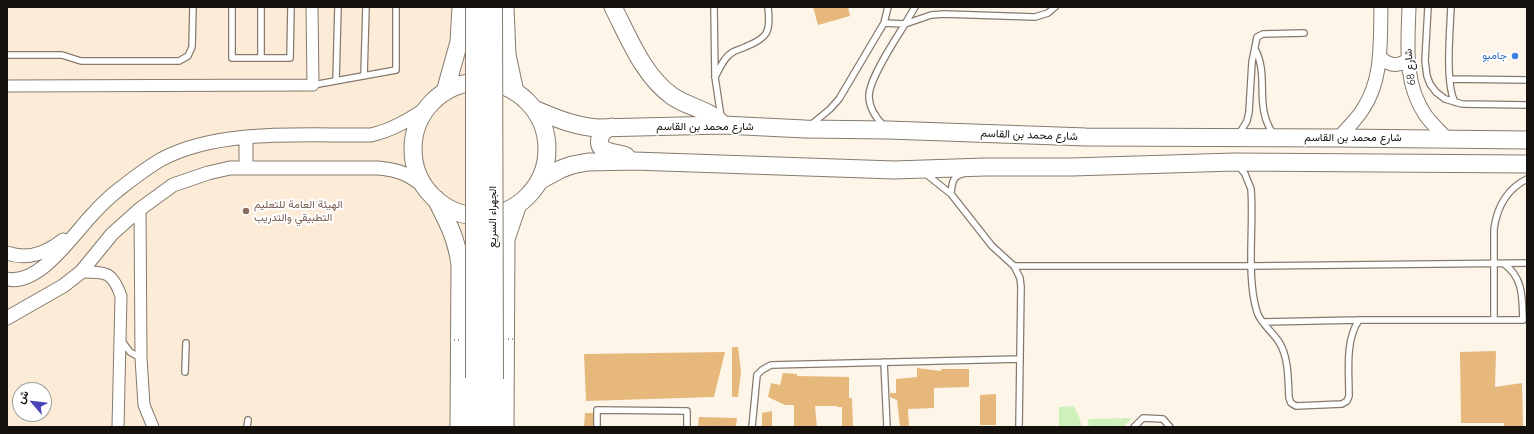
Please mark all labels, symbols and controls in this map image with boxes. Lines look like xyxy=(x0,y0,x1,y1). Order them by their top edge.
street label: شارع 68 xyxy=(1402,48,1418,86)
place label: جامبو xyxy=(1482,49,1507,63)
marker: جامبو xyxy=(1510,51,1520,61)
street label: شارع محمد بن القاسم xyxy=(656,120,754,134)
street label: شارع محمد بن القاسم xyxy=(980,127,1078,143)
street label: شارع محمد بن القاسم xyxy=(1304,131,1402,145)
street label: الجهراء السريع xyxy=(486,186,500,248)
place label: الهيئة العامة للتعليم التطبيقي والتدريب xyxy=(254,198,343,224)
marker: الهيئة العامة للتعليم التطبيقي والتدريب xyxy=(241,206,251,216)
north arrow xyxy=(12,382,52,422)
text: ش xyxy=(13,388,32,406)

